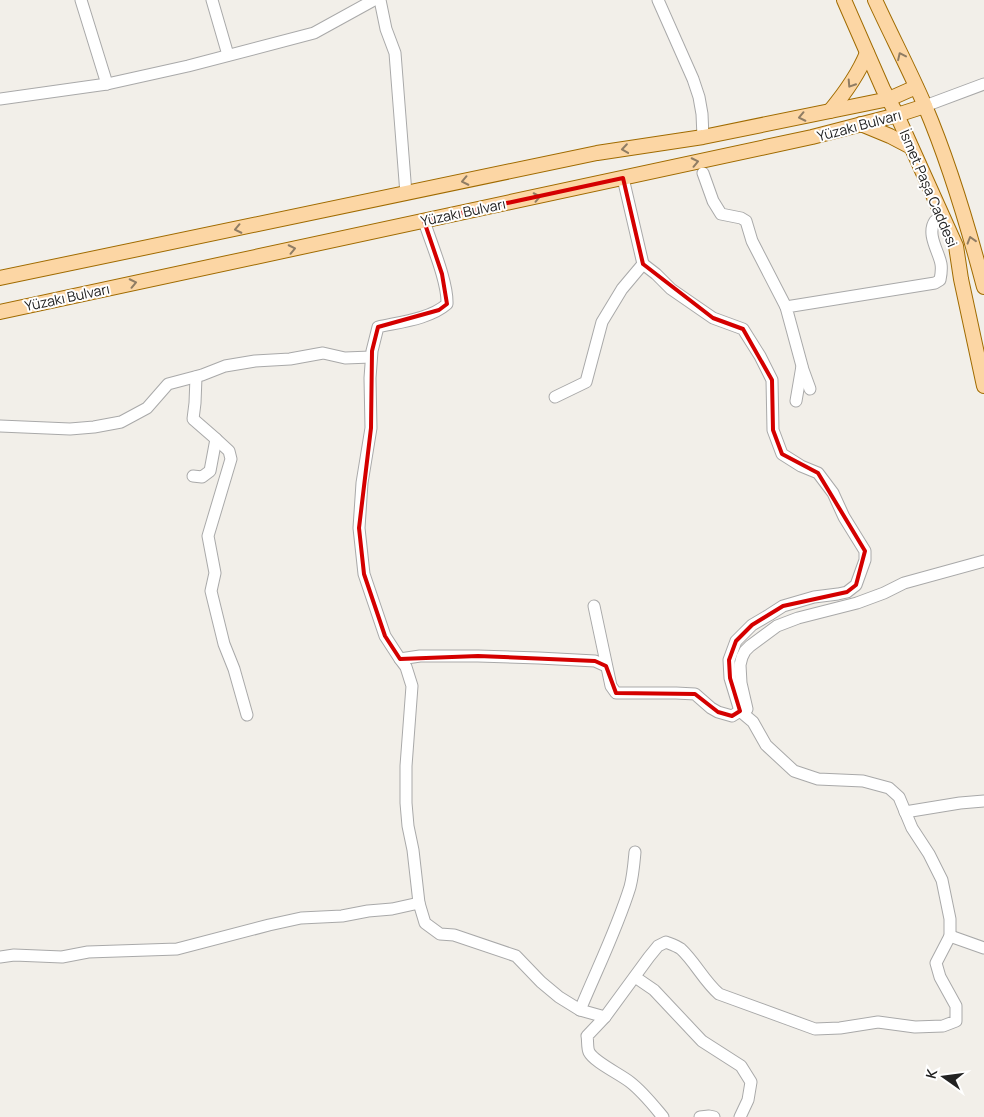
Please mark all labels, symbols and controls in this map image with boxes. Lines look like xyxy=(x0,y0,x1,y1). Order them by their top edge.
one-way arrow xyxy=(897,52,908,61)
one-way arrow xyxy=(848,78,857,87)
street label: Yüzakı Bulvarı xyxy=(815,105,903,145)
one-way arrow xyxy=(797,111,806,122)
street label: İsmet Paşa Caddesi xyxy=(896,126,962,250)
one-way arrow xyxy=(620,143,629,153)
one-way arrow xyxy=(691,157,700,168)
one-way arrow xyxy=(461,175,470,186)
one-way arrow xyxy=(532,192,541,203)
street label: Yüzakı Bulvarı xyxy=(419,194,507,230)
one-way arrow xyxy=(233,223,242,233)
one-way arrow xyxy=(967,237,977,245)
one-way arrow xyxy=(288,244,297,255)
one-way arrow xyxy=(129,278,138,289)
street label: Yüzakı Bulvarı xyxy=(23,279,111,315)
north arrow xyxy=(919,1052,969,1102)
text: K xyxy=(921,1066,941,1080)

